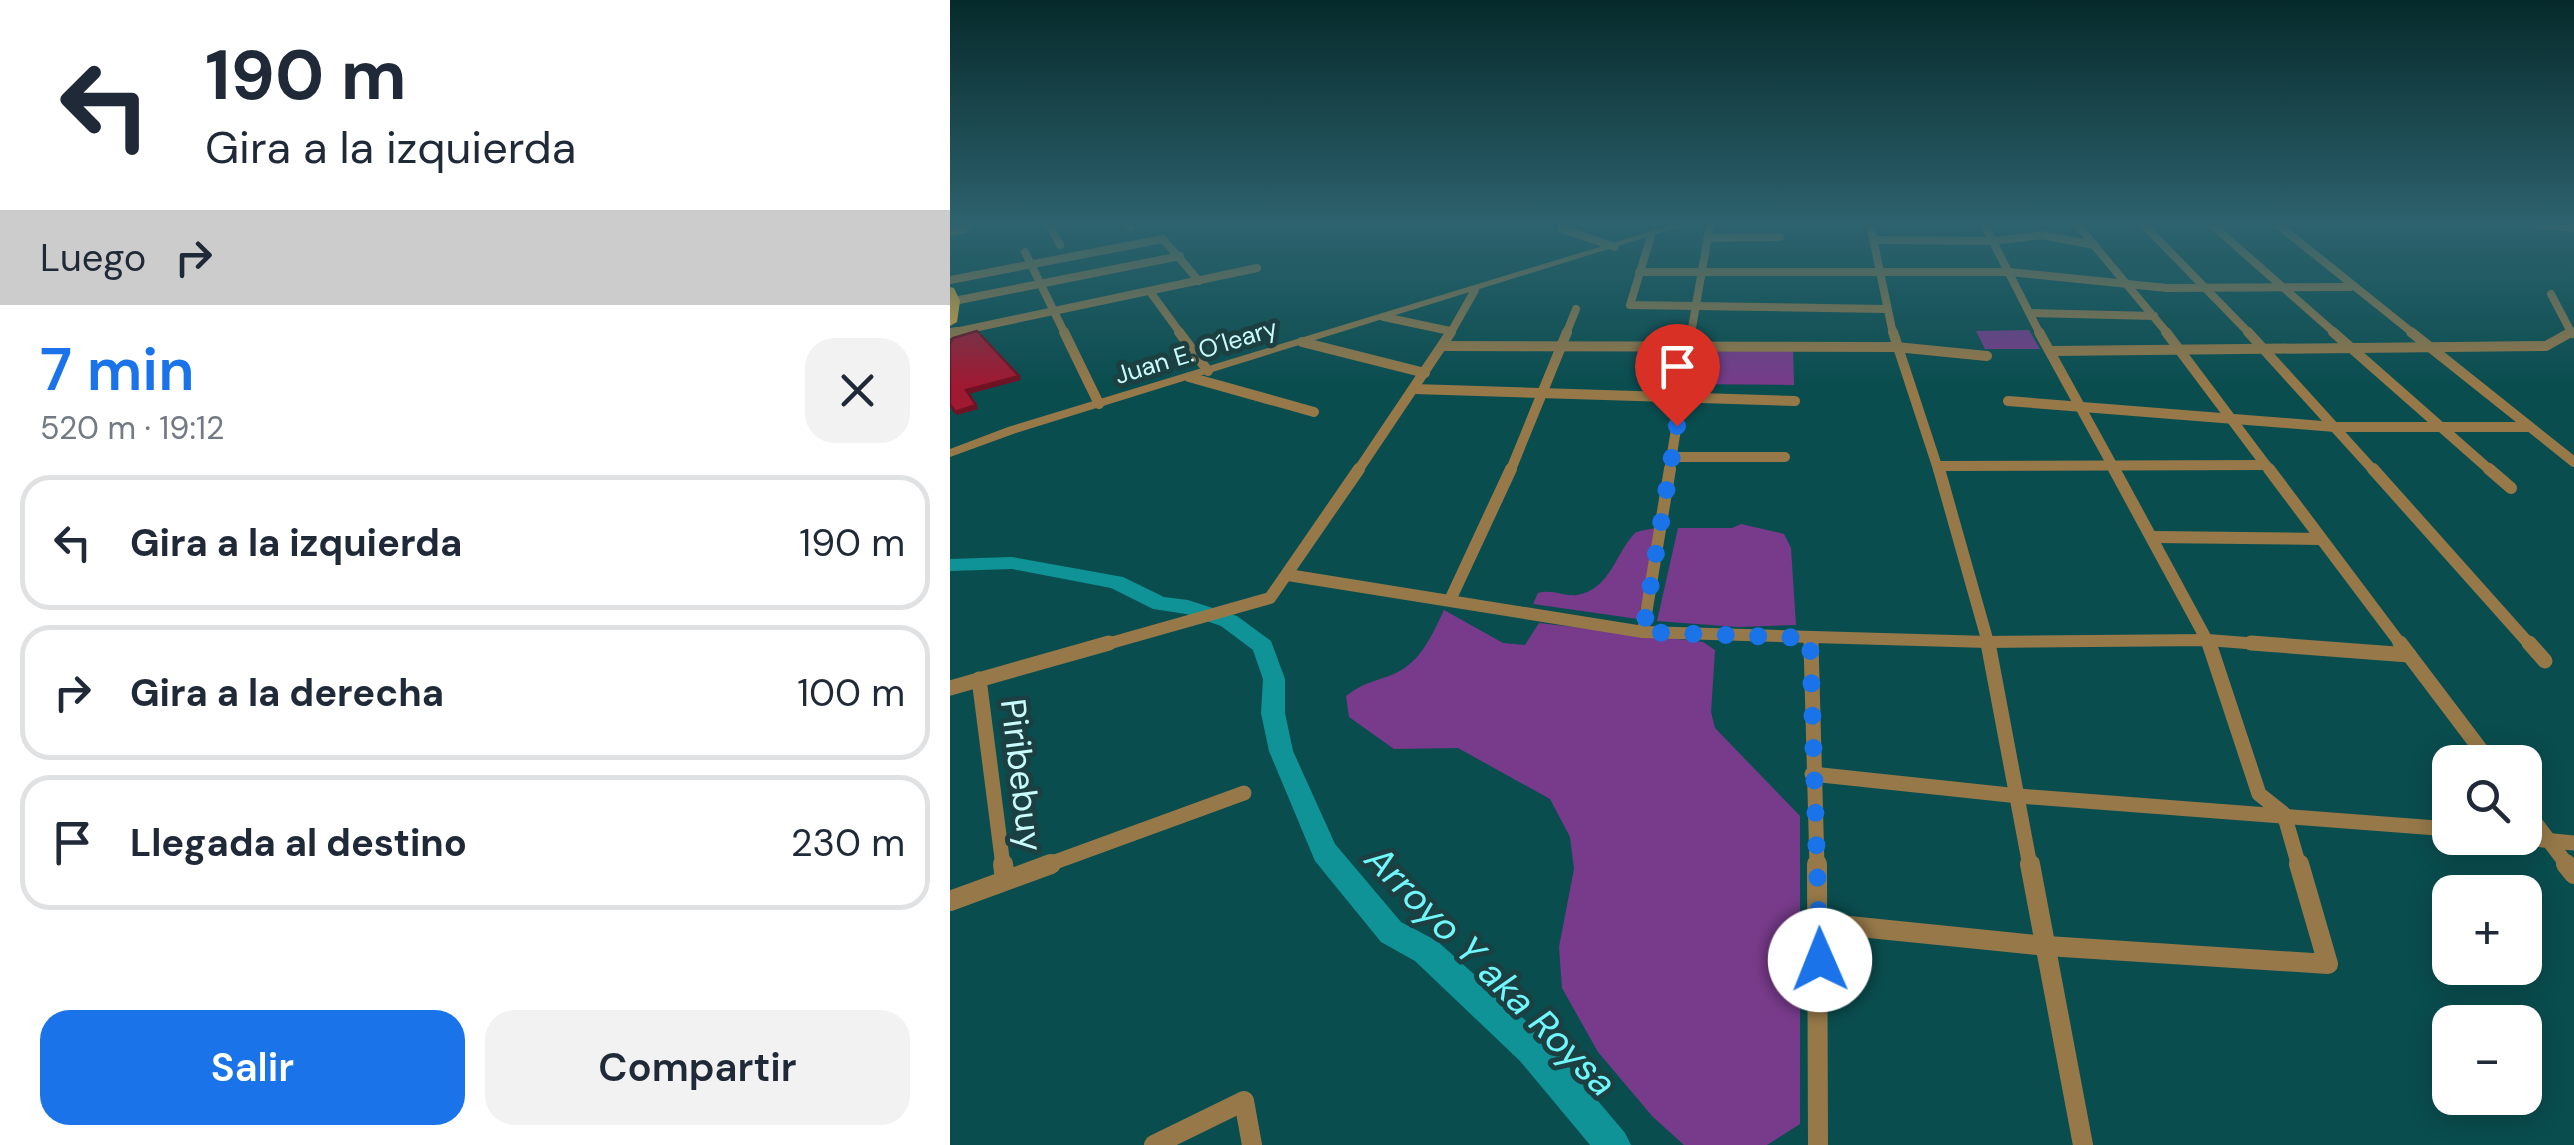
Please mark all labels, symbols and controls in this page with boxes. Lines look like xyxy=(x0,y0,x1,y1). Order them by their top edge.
text: 190 m xyxy=(205,30,407,121)
icon: left xyxy=(40,40,170,170)
text: Gira a la izquierda xyxy=(205,118,576,177)
icon: right xyxy=(166,230,221,285)
text: Luego xyxy=(40,233,146,283)
street label: Juan E. O´leary xyxy=(1111,311,1282,392)
pin xyxy=(1635,324,1720,427)
text: 7 min xyxy=(40,330,194,409)
button: close xyxy=(805,338,910,443)
icon: arrive xyxy=(1650,339,1705,394)
text: 520 m · 19:12 xyxy=(40,407,224,449)
icon: left xyxy=(45,515,100,570)
text: Gira a la izquierda xyxy=(130,518,462,568)
text: 190 m xyxy=(799,518,905,568)
icon: right xyxy=(45,665,100,720)
text: Gira a la derecha xyxy=(130,668,444,718)
text: 100 m xyxy=(797,668,905,718)
street label: Piribebuy xyxy=(990,696,1054,854)
map controls xyxy=(2432,745,2542,1115)
button: search xyxy=(2432,745,2542,855)
icon: arrive xyxy=(45,815,100,870)
text: Llegada al destino xyxy=(130,818,467,868)
text: 230 m xyxy=(791,818,905,868)
water label: Arroyo Y aka Roysa xyxy=(1354,834,1627,1107)
button: + xyxy=(2432,875,2542,985)
position arrow xyxy=(1768,908,1872,1012)
button: − xyxy=(2432,1005,2542,1115)
button: Salir xyxy=(40,1010,465,1125)
button: Compartir xyxy=(485,1010,910,1125)

